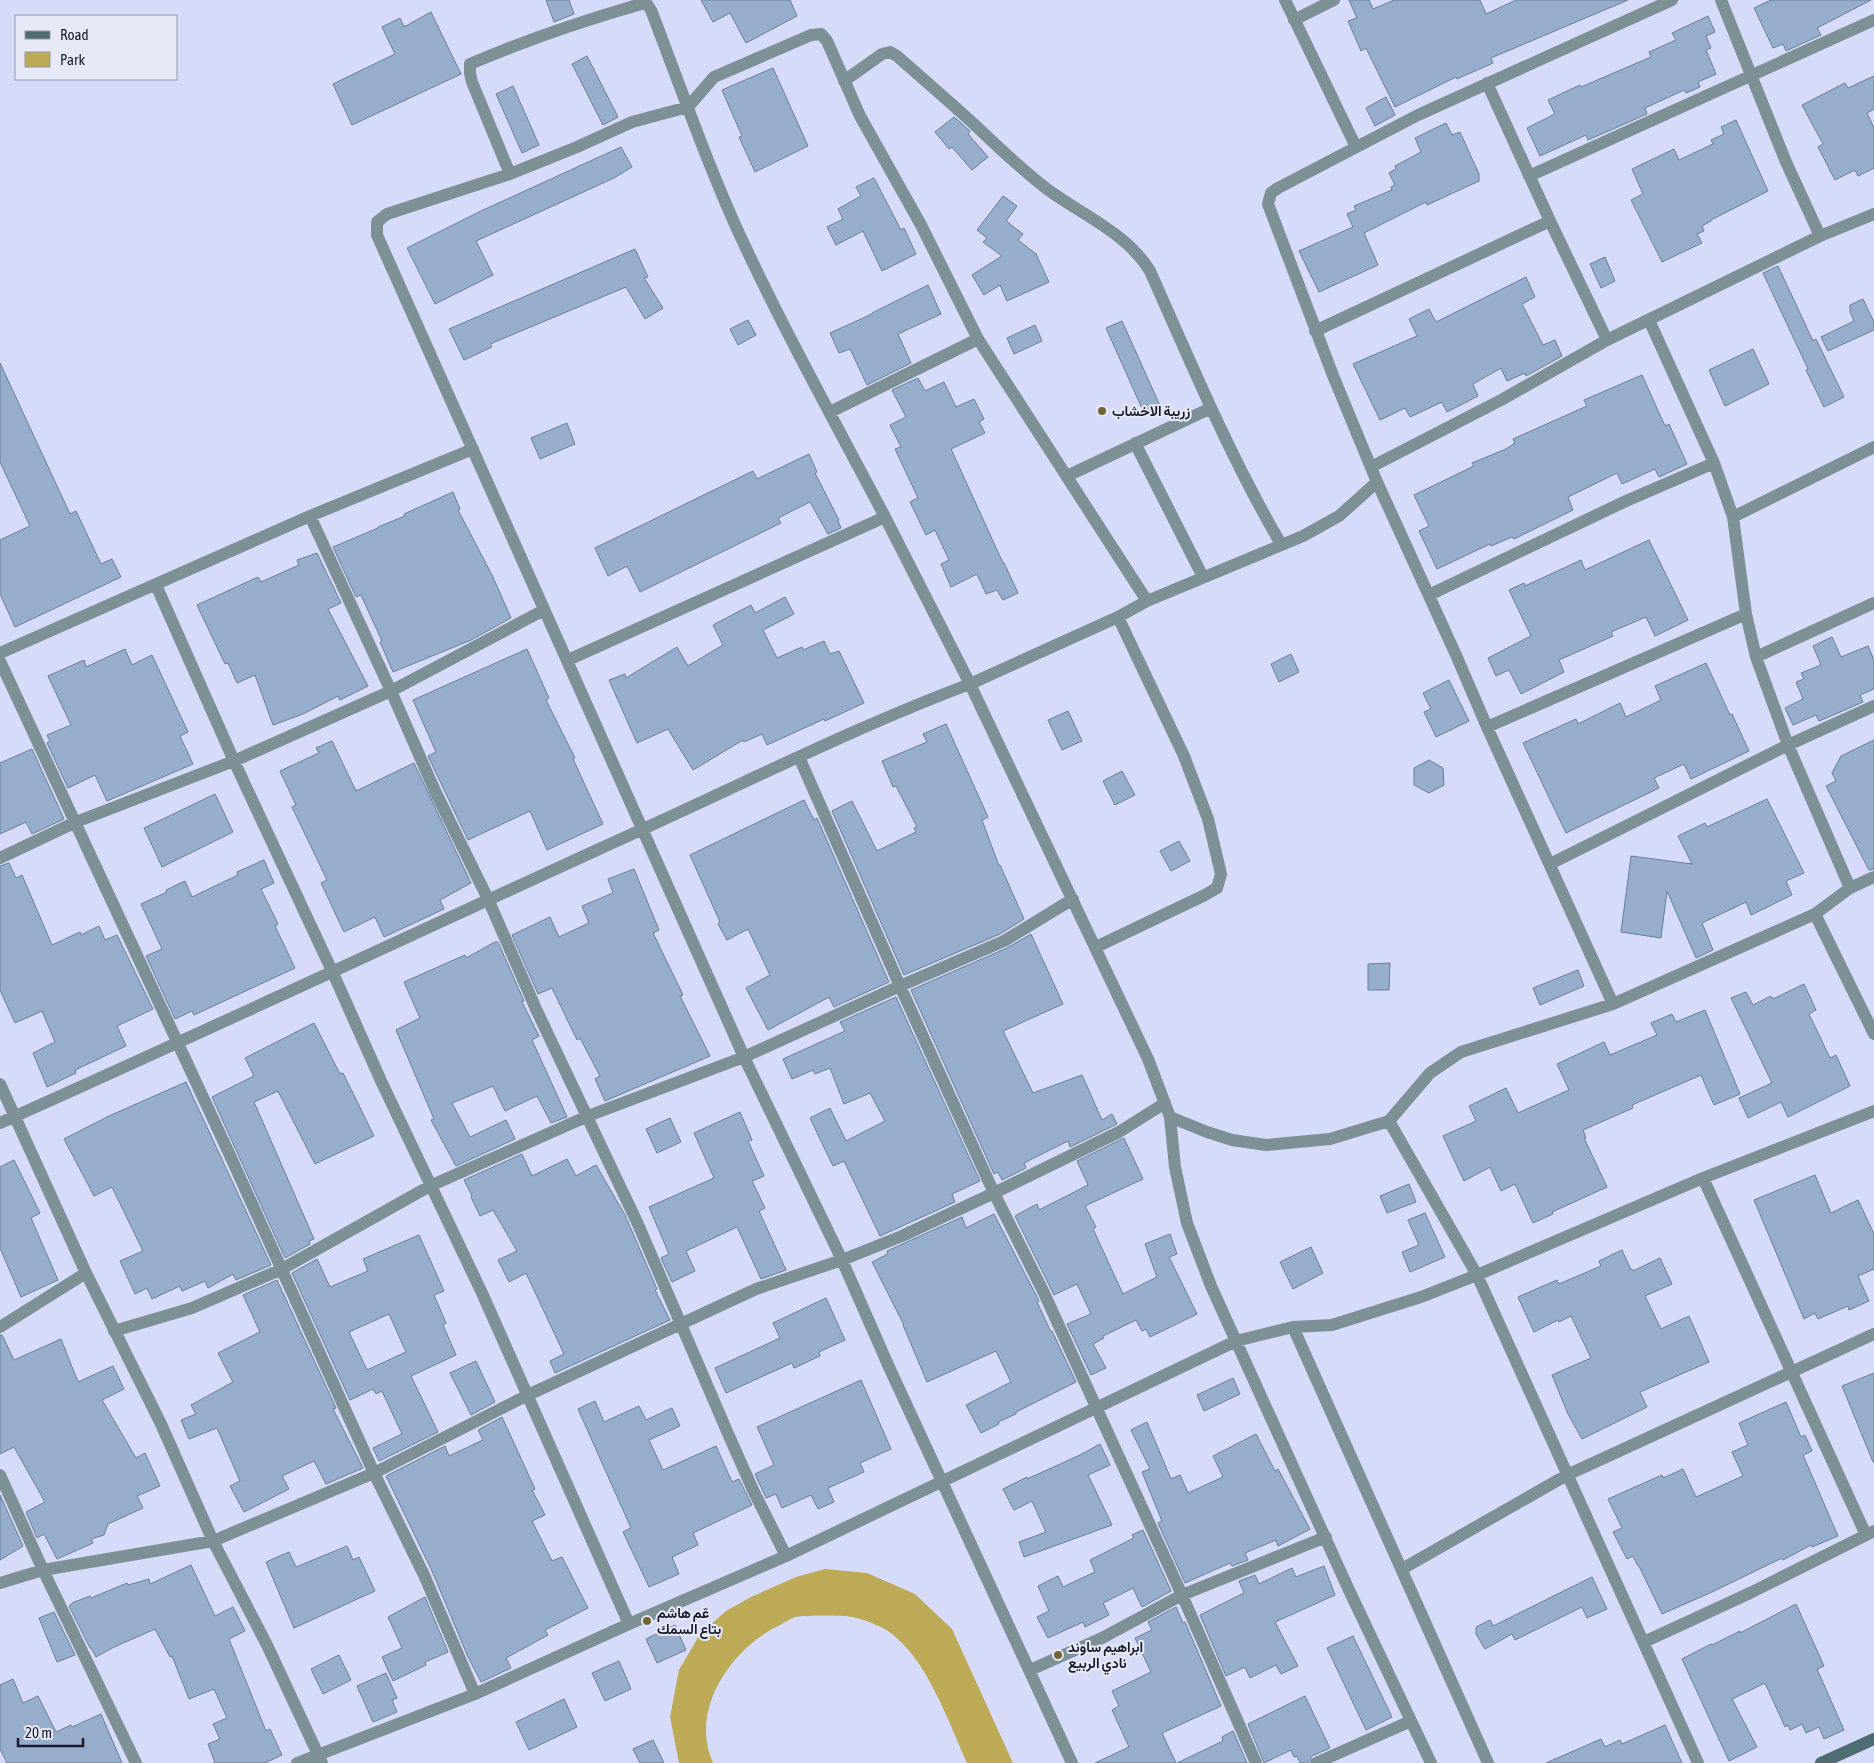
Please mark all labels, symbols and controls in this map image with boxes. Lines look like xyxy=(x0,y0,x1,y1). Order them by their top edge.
legend xyxy=(15,15,178,80)
text: Road xyxy=(60,26,89,43)
text: Park xyxy=(60,51,85,68)
place label: زريبة الاخشاب xyxy=(1112,403,1190,420)
marker: زريبة الاخشاب xyxy=(1096,405,1108,417)
place label: عّم هاشم بتاع السمك xyxy=(657,1605,721,1639)
marker: عّم هاشم بتاع السمك xyxy=(641,1615,653,1627)
place label: ابراهيم ساوند نادي الربيع xyxy=(1068,1639,1143,1675)
marker: ابراهيم ساوند نادي الربيع xyxy=(1052,1649,1064,1661)
scale bar xyxy=(18,1716,82,1748)
text: 20 m xyxy=(25,1724,52,1741)

